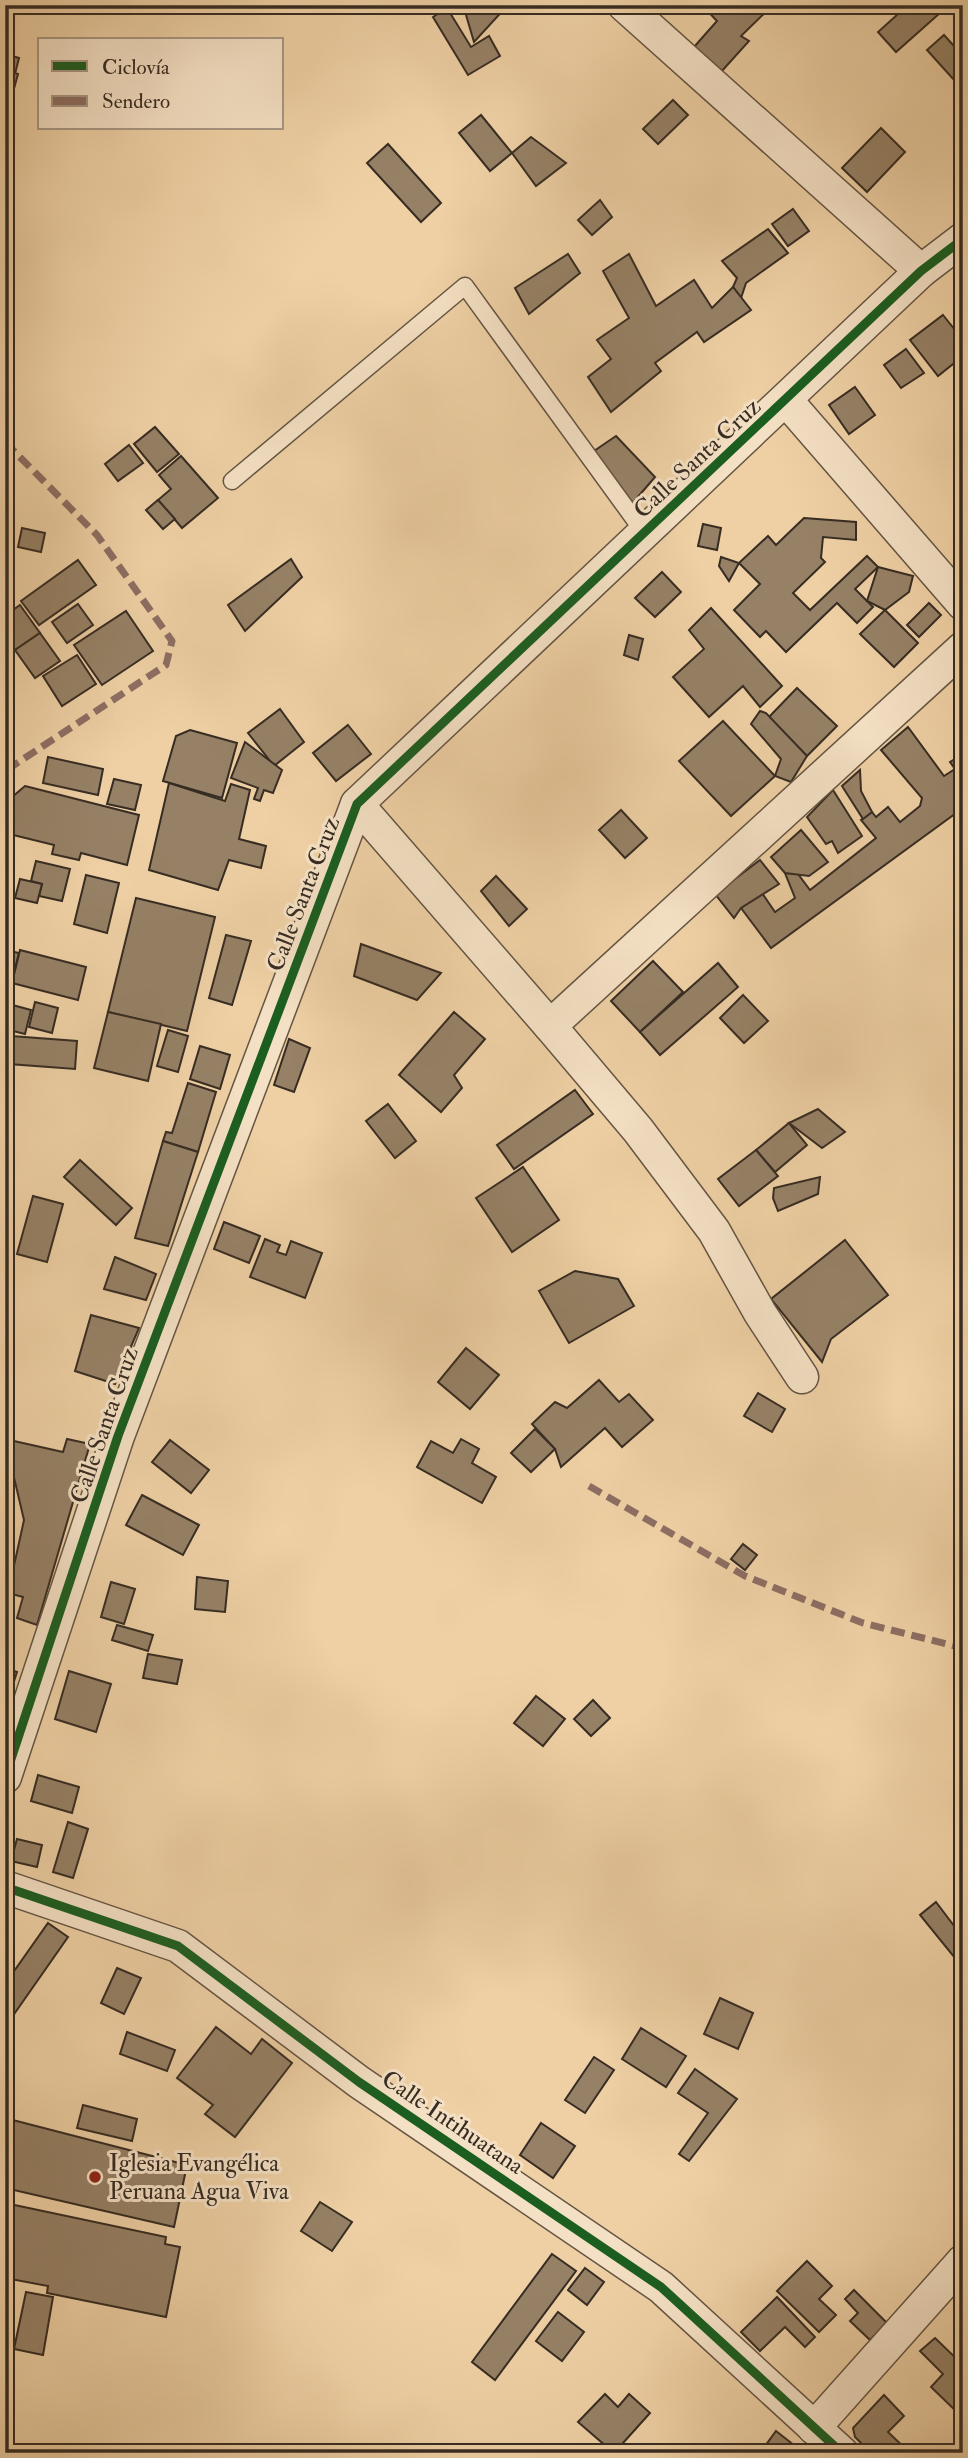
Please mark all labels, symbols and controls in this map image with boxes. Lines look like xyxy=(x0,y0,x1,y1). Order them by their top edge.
legend xyxy=(38,38,284,130)
text: Ciclovía xyxy=(102,54,170,81)
text: Sendero xyxy=(102,88,170,115)
street label: Calle Santa Cruz xyxy=(627,391,768,525)
street label: Calle Santa Cruz xyxy=(260,812,347,976)
street label: Calle Santa Cruz xyxy=(63,1343,146,1507)
street label: Calle Intihuatana xyxy=(376,2063,531,2182)
place label: Iglesia Evangélica Peruana Agua Viva xyxy=(109,2148,290,2207)
marker: Iglesia Evangélica Peruana Agua Viva xyxy=(87,2169,103,2185)

